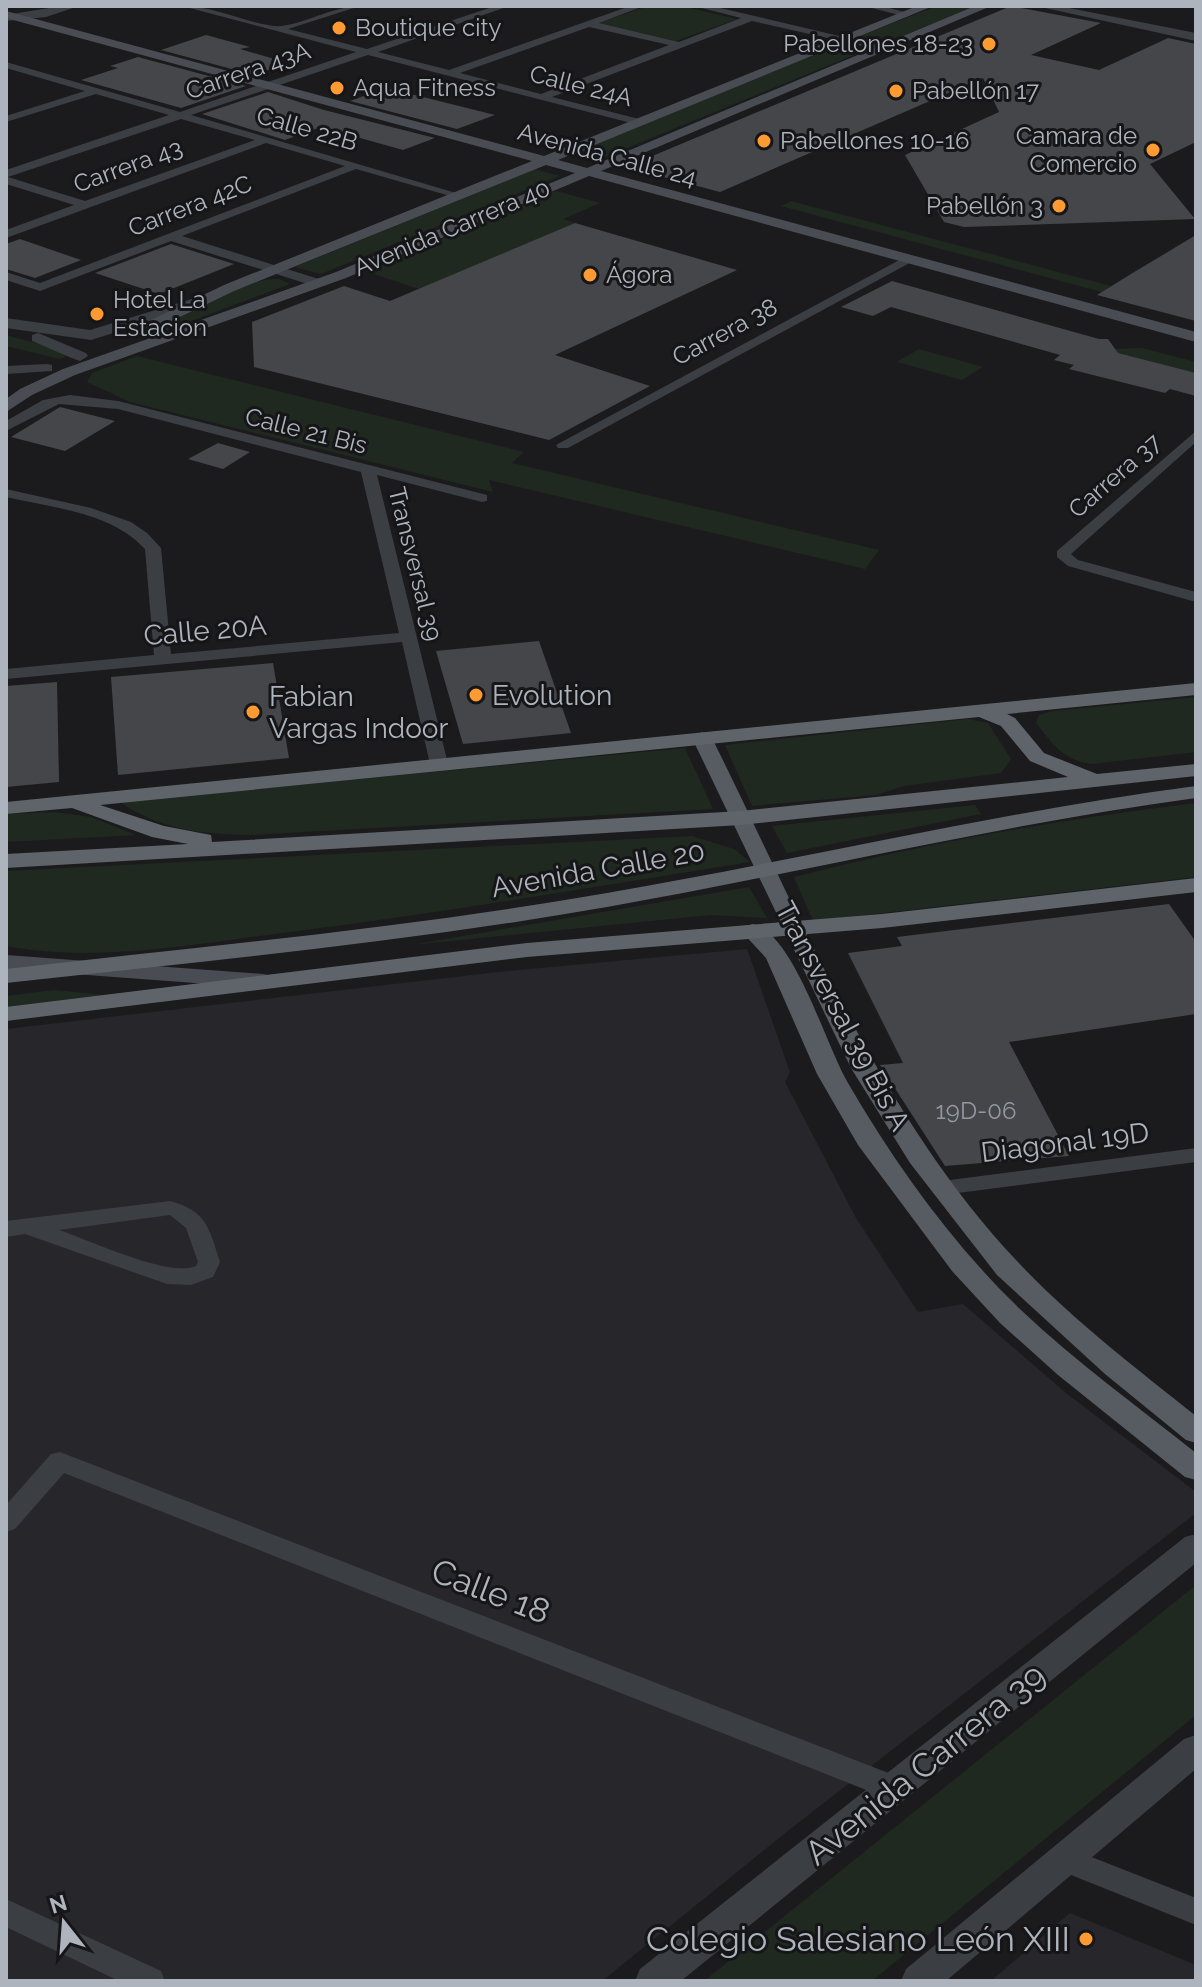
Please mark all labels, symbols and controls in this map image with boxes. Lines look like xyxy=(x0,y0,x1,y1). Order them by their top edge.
place label: Boutique city xyxy=(355,13,502,42)
marker: Boutique city xyxy=(330,19,348,37)
place label: Pabellones 18-23 xyxy=(783,29,973,58)
marker: Pabellones 18-23 xyxy=(980,35,998,53)
street label: Carrera 43A xyxy=(182,36,314,105)
street label: Calle 24A xyxy=(527,59,635,112)
place label: Aqua Fitness xyxy=(353,73,496,102)
place label: Pabellón 17 xyxy=(912,76,1039,105)
marker: Aqua Fitness xyxy=(328,79,346,97)
marker: Pabellón 17 xyxy=(887,82,905,100)
street label: Calle 22B xyxy=(253,100,361,157)
street label: Avenida Calle 24 xyxy=(515,117,700,192)
place label: Camara de Comercio xyxy=(1016,121,1137,178)
place label: Pabellones 10-16 xyxy=(780,126,970,155)
street label: Carrera 43 xyxy=(69,132,186,199)
marker: Pabellones 10-16 xyxy=(755,132,773,150)
marker: Camara de Comercio xyxy=(1144,141,1162,159)
street label: Carrera 42C xyxy=(124,169,256,242)
street label: Avenida Carrera 40 xyxy=(349,173,554,282)
place label: Pabellón 3 xyxy=(926,191,1043,220)
marker: Pabellón 3 xyxy=(1050,197,1068,215)
place label: Ágora xyxy=(606,260,672,289)
marker: Ágora xyxy=(581,266,599,284)
place label: Hotel La Estacion xyxy=(113,285,207,342)
street label: Carrera 38 xyxy=(667,292,782,371)
marker: Hotel La Estacion xyxy=(88,305,106,323)
street label: Calle 21 Bis xyxy=(242,401,370,460)
street label: Carrera 37 xyxy=(1062,427,1167,524)
street label: Transversal 39 xyxy=(382,484,449,644)
street label: Calle 20A xyxy=(142,609,268,652)
place label: Evolution xyxy=(492,679,612,712)
place label: Fabian Vargas Indoor xyxy=(269,680,448,745)
marker: Evolution xyxy=(467,686,485,704)
marker: Fabian Vargas Indoor xyxy=(244,703,262,721)
street label: Avenida Calle 20 xyxy=(489,834,707,905)
street label: Transversal 39 Bis A xyxy=(768,896,917,1136)
house number: 19D-06 xyxy=(936,1096,1016,1125)
street label: Diagonal 19D xyxy=(979,1116,1151,1169)
street label: Calle 18 xyxy=(426,1550,556,1632)
street label: Avenida Carrera 39 xyxy=(797,1655,1053,1873)
north arrow xyxy=(24,1883,104,1963)
text: N xyxy=(46,1889,70,1919)
place label: Colegio Salesiano León XIII xyxy=(646,1919,1070,1959)
marker: Colegio Salesiano León XIII xyxy=(1077,1930,1095,1948)

